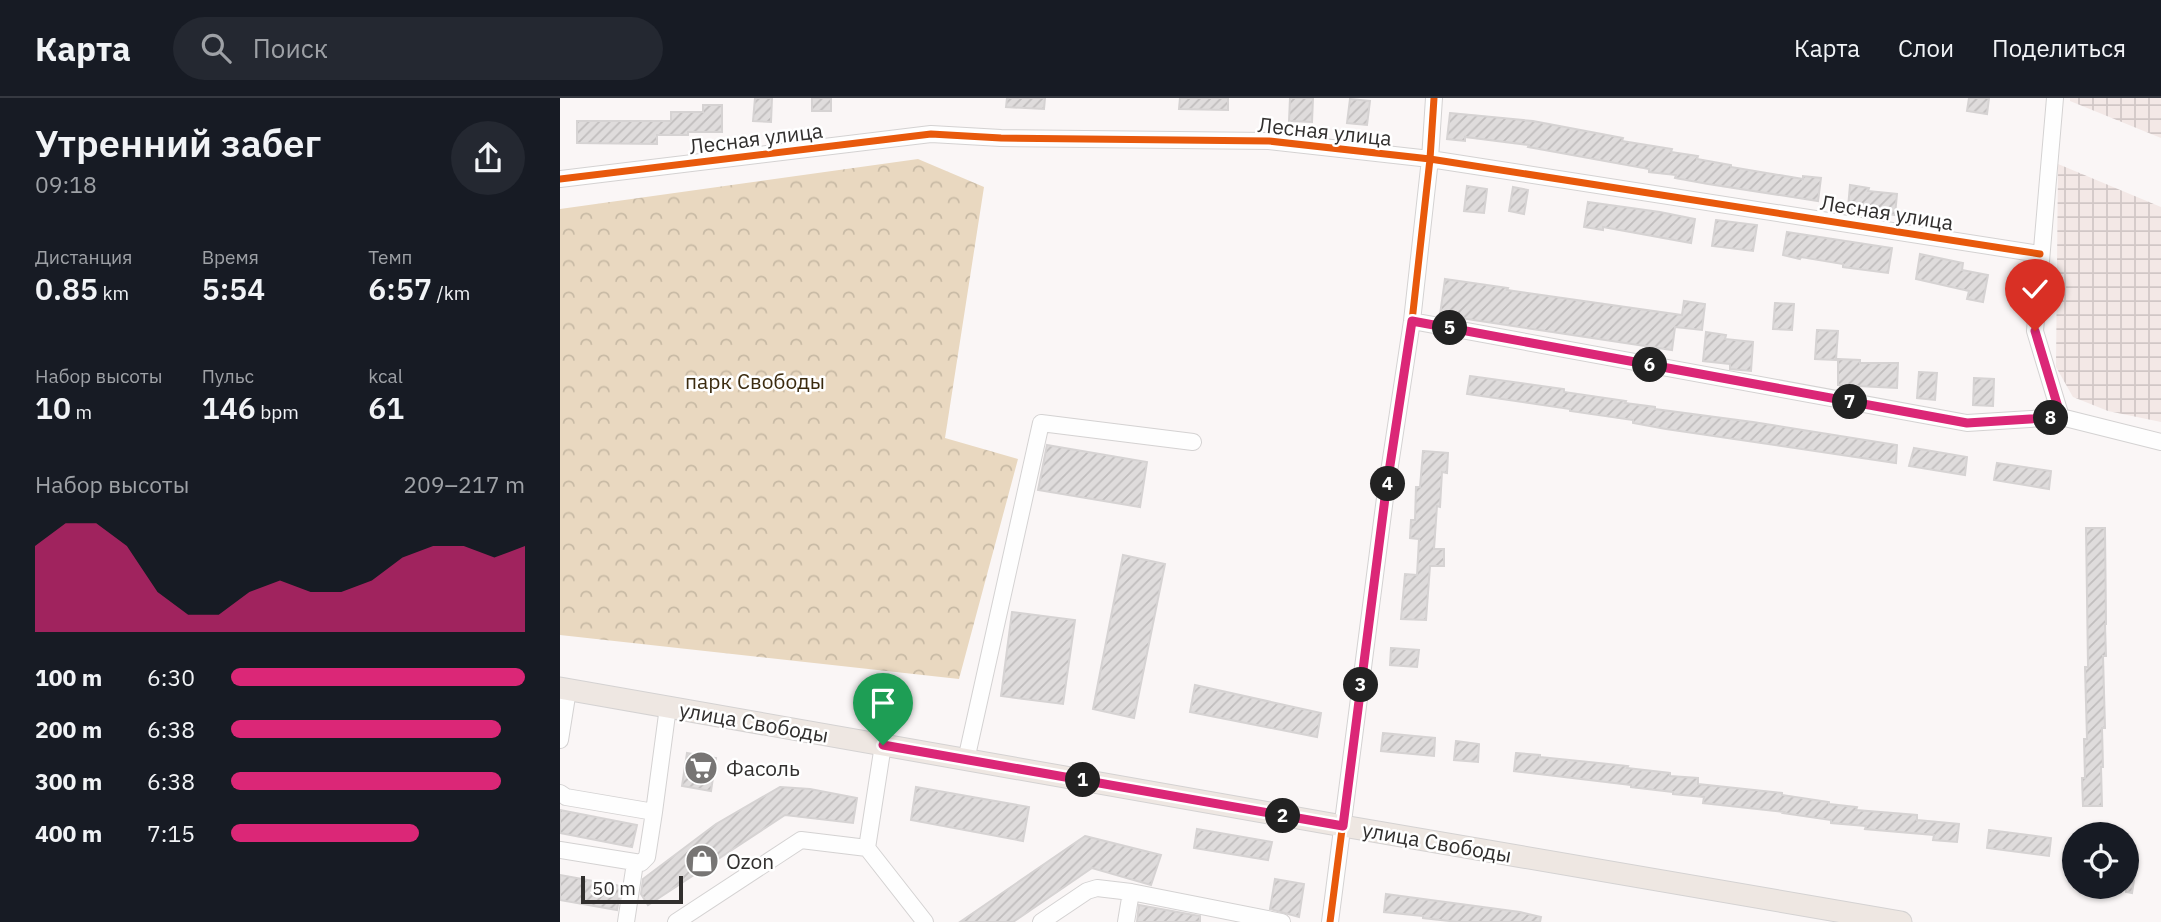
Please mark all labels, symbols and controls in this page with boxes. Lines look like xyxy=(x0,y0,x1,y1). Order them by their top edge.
search box xyxy=(173,17,663,80)
text: Карта xyxy=(35,27,131,70)
icon: search xyxy=(197,29,235,67)
text: Поиск xyxy=(253,31,328,65)
text: Карта xyxy=(1794,32,1860,64)
text: Слои xyxy=(1898,32,1954,64)
text: Поделиться xyxy=(1992,32,2126,64)
street label: Лесная улица xyxy=(1257,110,1393,152)
street label: Лесная улица xyxy=(688,116,824,160)
text: Утренний забег xyxy=(35,118,321,167)
button: share xyxy=(451,121,525,195)
text: 09:18 xyxy=(35,169,97,199)
street label: Лесная улица xyxy=(1818,188,1956,236)
text: Дистанция xyxy=(35,245,132,269)
text: Время xyxy=(202,245,259,269)
text: Темп xyxy=(368,245,413,269)
pin xyxy=(2005,259,2065,331)
text: 0.85 xyxy=(35,269,98,308)
text: 5:54 xyxy=(202,269,265,308)
text: 6:57 xyxy=(368,269,432,308)
icon: check xyxy=(2016,270,2054,308)
text: km xyxy=(98,281,129,305)
text: /km xyxy=(432,281,470,305)
pin: 5 xyxy=(1432,310,1468,345)
text: 5 xyxy=(1444,315,1455,339)
pin: 6 xyxy=(1632,348,1668,382)
text: 6 xyxy=(1644,352,1655,376)
text: Набор высоты xyxy=(35,364,162,388)
text: Пульс xyxy=(202,364,254,388)
text: kcal xyxy=(368,364,403,388)
park label: парк Свободы xyxy=(685,367,825,395)
pin: 7 xyxy=(1832,384,1868,420)
text: 10 xyxy=(35,388,71,427)
text: 146 xyxy=(202,388,256,427)
text: 61 xyxy=(368,388,404,427)
text: 7 xyxy=(1844,389,1855,413)
text: m xyxy=(71,400,92,424)
text: bpm xyxy=(256,400,299,424)
pin: 8 xyxy=(2034,400,2068,436)
text: 8 xyxy=(2045,405,2056,429)
pin: 4 xyxy=(1370,466,1406,502)
text: Набор высоты xyxy=(35,469,189,499)
text: 209–217 m xyxy=(403,469,525,499)
text: 4 xyxy=(1382,471,1393,495)
text: 100 m xyxy=(35,662,102,692)
text: 6:30 xyxy=(147,662,195,692)
pin: 3 xyxy=(1344,668,1378,702)
text: 3 xyxy=(1355,672,1366,696)
pin xyxy=(853,673,913,745)
icon: arrive xyxy=(864,684,902,722)
street label: улица Свободы xyxy=(677,695,831,749)
text: 200 m xyxy=(35,714,102,744)
text: 6:38 xyxy=(147,714,195,744)
supermarket icon: Фасоль xyxy=(682,749,720,787)
place label: Фасоль xyxy=(726,754,800,782)
pin: 1 xyxy=(1065,762,1100,798)
text: 300 m xyxy=(35,766,102,796)
text: 6:38 xyxy=(147,766,195,796)
text: 1 xyxy=(1077,767,1088,791)
pin: 2 xyxy=(1266,798,1300,834)
text: 2 xyxy=(1277,803,1288,827)
street label: улица Свободы xyxy=(1360,815,1514,869)
text: 400 m xyxy=(35,818,102,848)
text: 7:15 xyxy=(147,818,195,848)
map controls xyxy=(2062,822,2139,899)
button: locate xyxy=(2062,822,2139,899)
shop icon: Ozon xyxy=(683,842,721,880)
place label: Ozon xyxy=(726,847,774,875)
scale bar xyxy=(581,873,682,905)
text: 50 m xyxy=(592,876,636,900)

